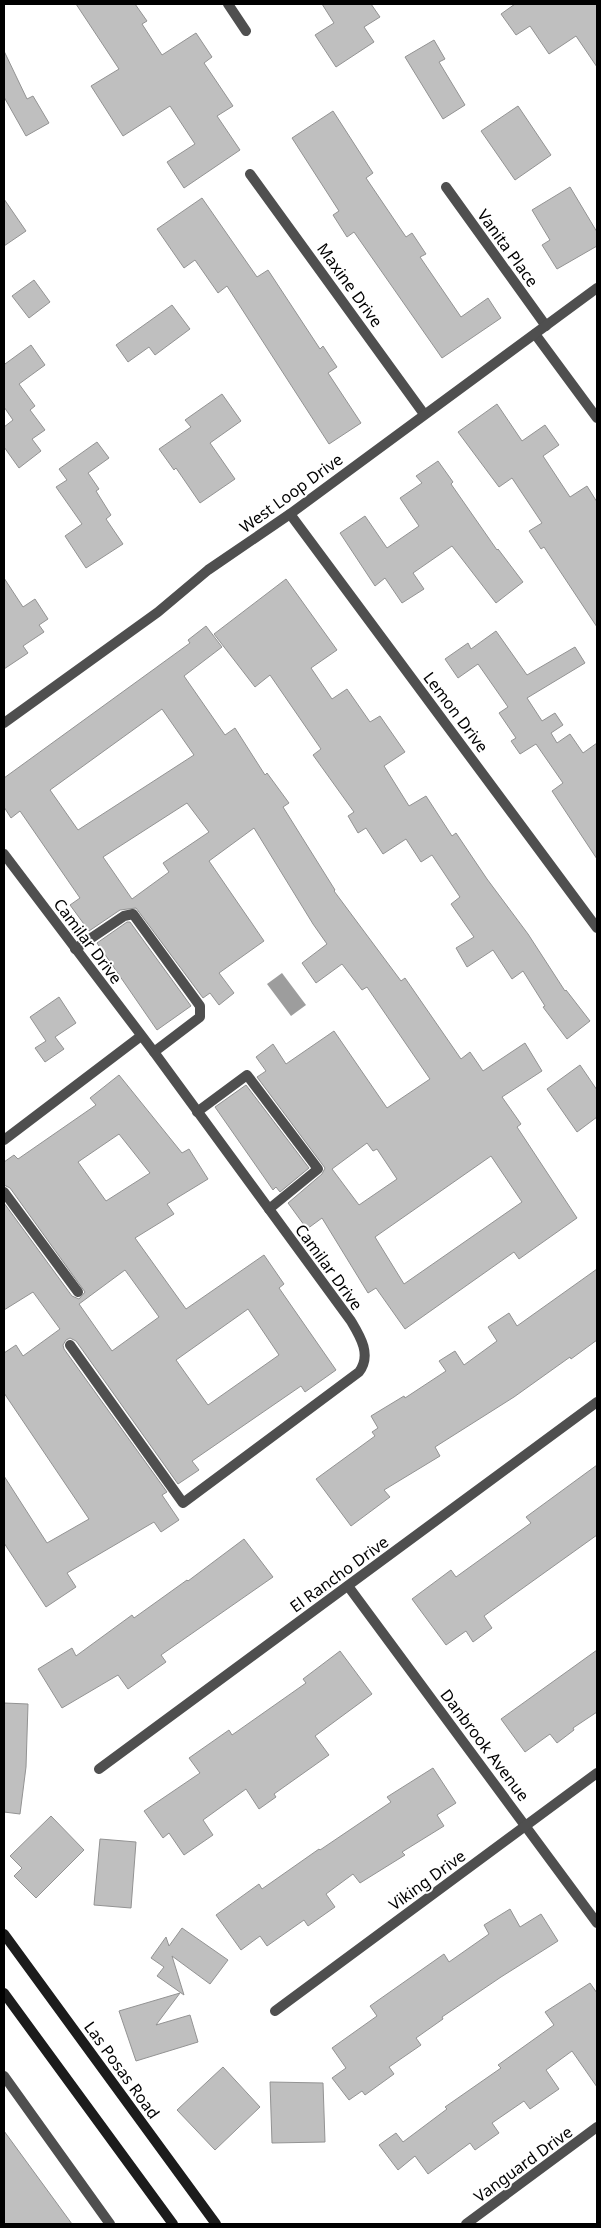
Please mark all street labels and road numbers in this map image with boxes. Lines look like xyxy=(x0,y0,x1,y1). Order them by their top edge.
street label: Vanita Place xyxy=(472,205,544,291)
street label: Maxine Drive xyxy=(312,239,388,331)
street label: West Loop Drive xyxy=(235,448,347,538)
street label: Lemon Drive xyxy=(418,667,494,757)
street label: Camilar Drive xyxy=(49,894,127,988)
street label: Camilar Drive xyxy=(290,1219,368,1315)
street label: El Rancho Drive xyxy=(285,1531,393,1617)
street label: Danbrook Avenue xyxy=(436,1685,534,1805)
street label: Viking Drive xyxy=(384,1845,470,1915)
street label: Las Posas Road xyxy=(79,2017,165,2123)
street label: Vanguard Drive xyxy=(469,2121,577,2207)

